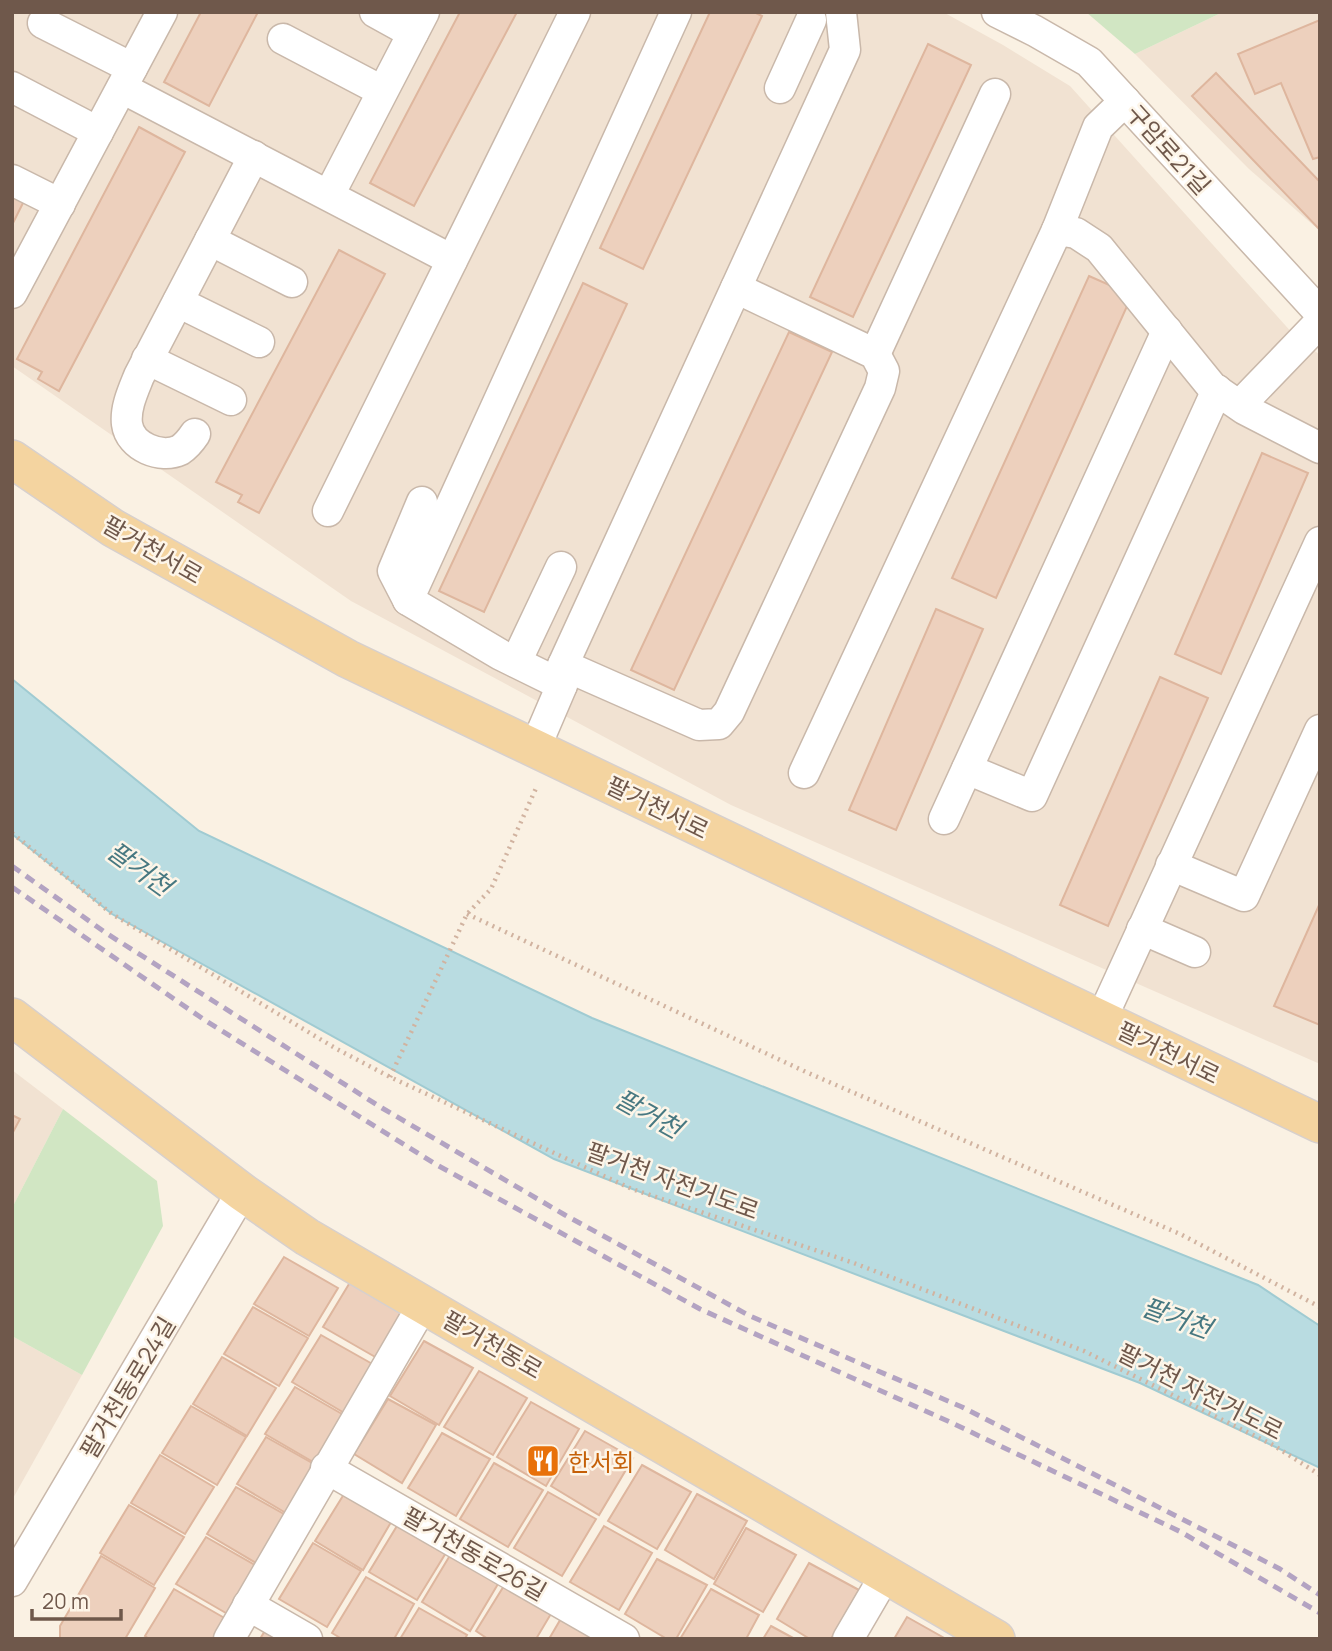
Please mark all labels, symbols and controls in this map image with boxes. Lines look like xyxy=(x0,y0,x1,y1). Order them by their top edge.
street label: 구암로21길 xyxy=(1119,97,1219,201)
street label: 팔거천서로 xyxy=(97,507,209,591)
street label: 팔거천서로 xyxy=(601,768,715,846)
water label: 팔거천 xyxy=(100,832,182,905)
street label: 팔거천서로 xyxy=(1112,1013,1226,1091)
water label: 팔거천 xyxy=(609,1080,692,1148)
street label: 팔거천 자전거도로 xyxy=(582,1133,764,1227)
water label: 팔거천 xyxy=(1137,1288,1220,1347)
street label: 팔거천동로 xyxy=(437,1302,549,1386)
street label: 팔거천동로24길 xyxy=(72,1310,182,1464)
street label: 팔거천 자전거도로 xyxy=(1113,1335,1289,1447)
restaurant icon: 한서회 xyxy=(524,1442,562,1480)
place label: 한서회 xyxy=(568,1445,634,1478)
street label: 팔거천동로26길 xyxy=(397,1498,553,1608)
scale bar xyxy=(32,1578,121,1622)
text: 20 m xyxy=(42,1587,89,1615)

